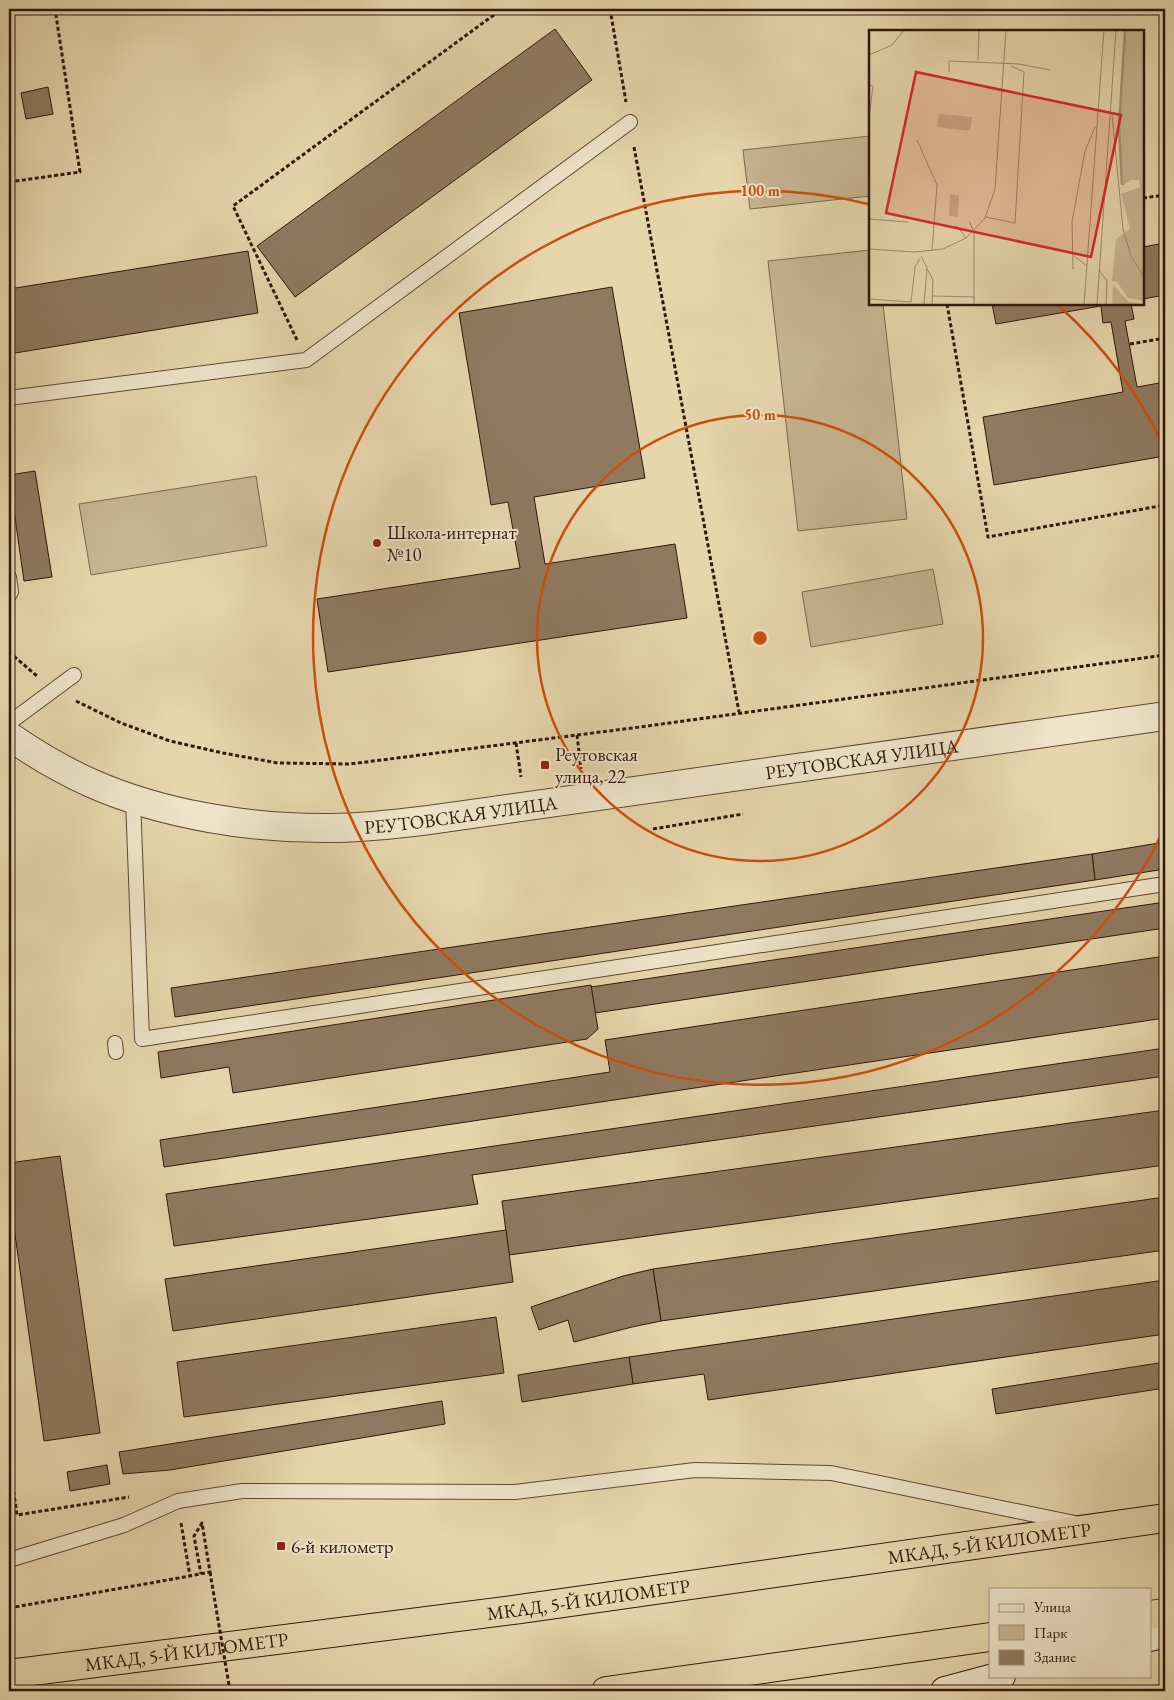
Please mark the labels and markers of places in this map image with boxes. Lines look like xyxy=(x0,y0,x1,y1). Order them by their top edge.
place label: Школа-интернат №10 xyxy=(387,520,517,567)
marker: Школа-интернат №10 xyxy=(371,537,383,549)
centre of rings xyxy=(751,629,769,647)
place label: Реутовская улица, 22 xyxy=(555,742,638,789)
marker: Реутовская улица, 22 xyxy=(539,759,551,771)
place label: 6-й километр xyxy=(291,1534,394,1559)
marker: 6-й километр xyxy=(275,1540,287,1552)

